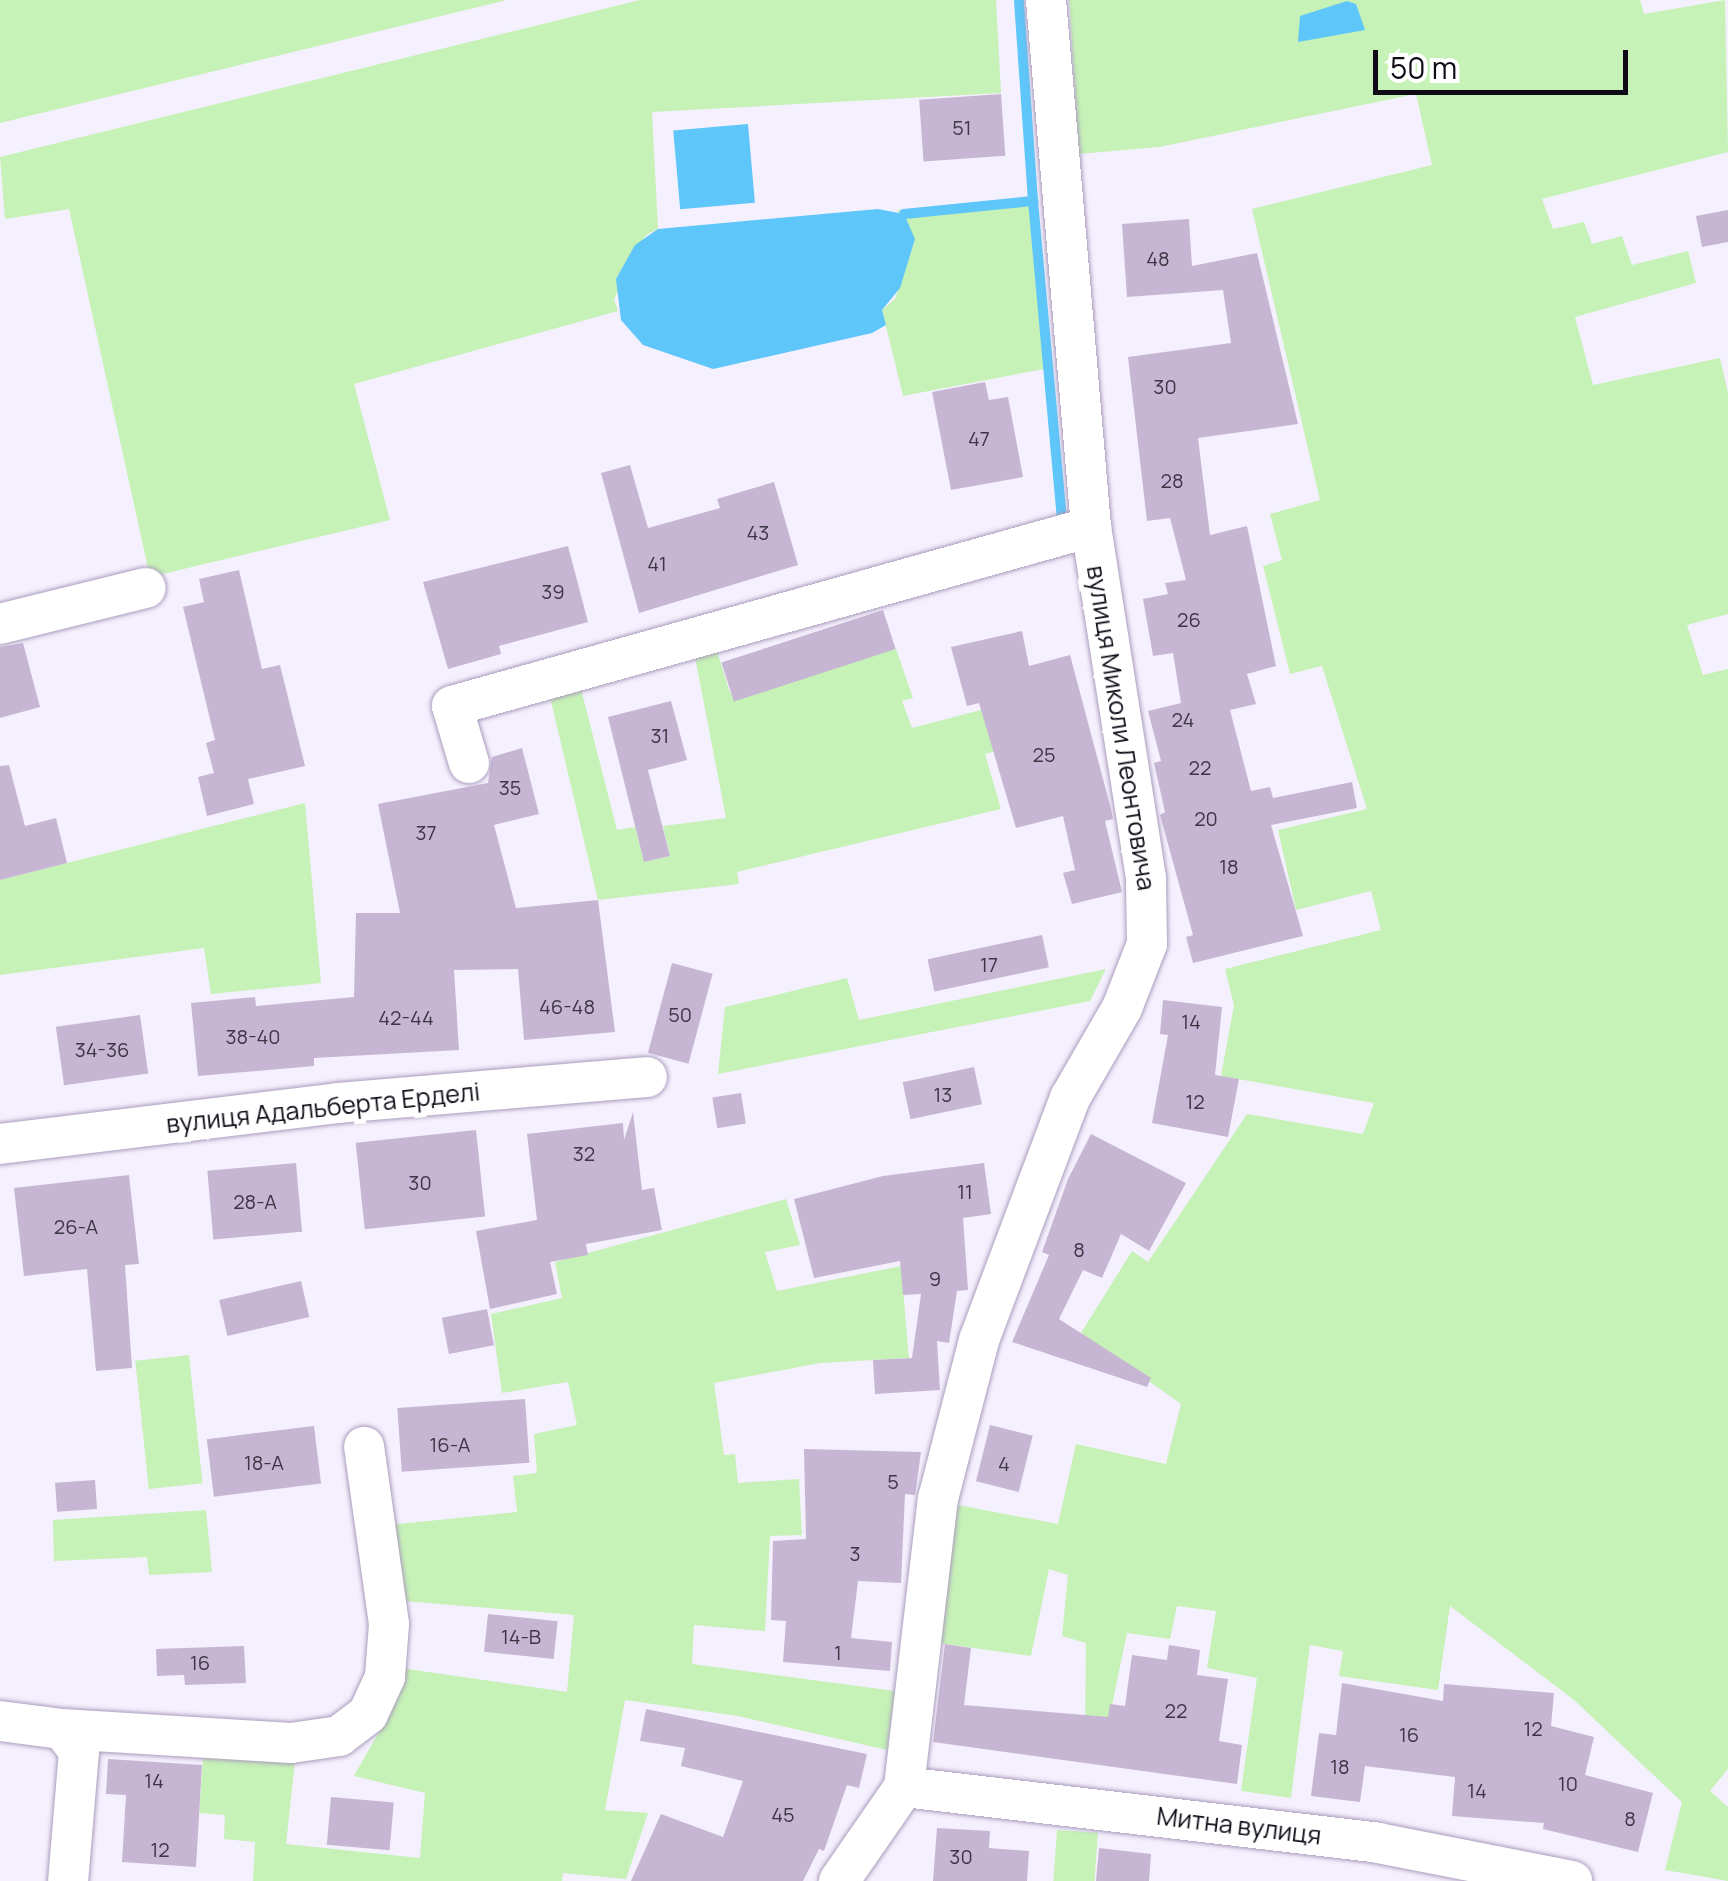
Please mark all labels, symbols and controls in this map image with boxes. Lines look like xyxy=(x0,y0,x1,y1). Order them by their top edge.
scale bar xyxy=(1378,30,1633,92)
text: 50 m xyxy=(1390,47,1457,88)
house number: 51 xyxy=(952,115,972,139)
house number: 48 xyxy=(1146,246,1170,270)
house number: 30 xyxy=(1153,374,1177,398)
house number: 47 xyxy=(968,426,990,450)
house number: 28 xyxy=(1160,468,1184,492)
house number: 43 xyxy=(747,520,769,544)
house number: 41 xyxy=(647,551,667,575)
street label: вулиця Миколи Леонтовича xyxy=(1080,563,1162,893)
house number: 39 xyxy=(541,579,565,603)
house number: 26 xyxy=(1177,607,1201,631)
house number: 24 xyxy=(1172,707,1194,731)
house number: 31 xyxy=(651,723,669,747)
house number: 25 xyxy=(1033,742,1055,766)
house number: 22 xyxy=(1189,755,1211,779)
house number: 35 xyxy=(499,775,521,799)
house number: 20 xyxy=(1194,806,1218,830)
house number: 37 xyxy=(415,820,437,844)
house number: 18 xyxy=(1219,854,1239,878)
house number: 17 xyxy=(980,952,998,976)
house number: 46-48 xyxy=(539,994,595,1018)
house number: 50 xyxy=(668,1002,692,1026)
house number: 42-44 xyxy=(378,1005,434,1029)
house number: 14 xyxy=(1181,1009,1201,1033)
house number: 38-40 xyxy=(225,1024,281,1048)
house number: 34-36 xyxy=(75,1037,129,1061)
street label: вулиця Адальберта Ерделі xyxy=(165,1077,481,1139)
house number: 13 xyxy=(934,1082,952,1106)
house number: 12 xyxy=(1185,1089,1205,1113)
house number: 32 xyxy=(573,1141,595,1165)
house number: 30 xyxy=(408,1170,432,1194)
house number: 11 xyxy=(957,1179,973,1203)
house number: 28-А xyxy=(233,1189,277,1213)
house number: 26-А xyxy=(54,1214,98,1238)
house number: 8 xyxy=(1073,1237,1085,1261)
house number: 9 xyxy=(929,1266,941,1290)
house number: 16-А xyxy=(430,1432,470,1456)
house number: 18-А xyxy=(244,1450,284,1474)
house number: 4 xyxy=(998,1451,1010,1475)
house number: 5 xyxy=(887,1469,899,1493)
house number: 3 xyxy=(849,1541,861,1565)
house number: 14-В xyxy=(501,1624,541,1648)
house number: 1 xyxy=(834,1640,842,1664)
house number: 16 xyxy=(190,1650,210,1674)
house number: 22 xyxy=(1165,1698,1187,1722)
house number: 12 xyxy=(1523,1716,1543,1740)
house number: 16 xyxy=(1399,1722,1419,1746)
house number: 18 xyxy=(1330,1754,1350,1778)
house number: 14 xyxy=(144,1768,164,1792)
house number: 10 xyxy=(1558,1771,1578,1795)
house number: 14 xyxy=(1467,1778,1487,1802)
street label: Митна вулиця xyxy=(1155,1801,1323,1851)
house number: 45 xyxy=(771,1802,795,1826)
house number: 8 xyxy=(1624,1806,1636,1830)
house number: 12 xyxy=(150,1837,170,1861)
house number: 30 xyxy=(949,1844,973,1868)

